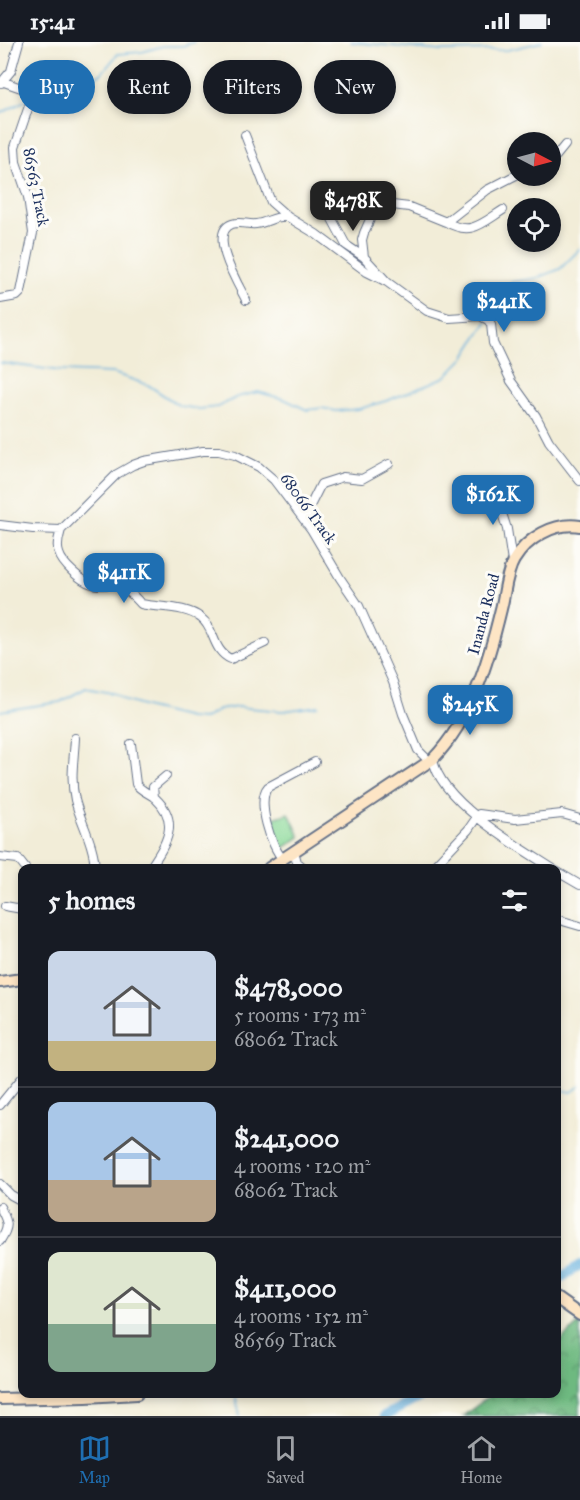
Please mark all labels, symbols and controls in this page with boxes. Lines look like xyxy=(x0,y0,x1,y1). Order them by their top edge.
text: 15:41 xyxy=(30,8,75,35)
chip: Buy xyxy=(18,60,95,114)
chip: Rent xyxy=(107,60,191,114)
chip: Filters xyxy=(203,60,302,114)
chip: New xyxy=(314,60,396,114)
north arrow xyxy=(507,132,561,186)
map controls xyxy=(507,132,561,252)
street label: 86563 Track xyxy=(20,146,54,229)
pin: $478K xyxy=(311,181,395,232)
text: $478K xyxy=(324,188,382,212)
button: locate xyxy=(507,198,561,252)
pin: $241K xyxy=(462,282,546,333)
text: $241K xyxy=(476,289,532,313)
street label: 68066 Track xyxy=(276,469,341,548)
pin: $162K xyxy=(451,475,535,526)
text: $162K xyxy=(466,482,520,506)
pin: $411K xyxy=(82,553,166,604)
text: $411K xyxy=(97,560,151,584)
street label: Inanda Road xyxy=(464,571,503,657)
pin: $245K xyxy=(428,685,512,736)
text: $245K xyxy=(442,692,498,716)
text: 5 homes xyxy=(48,884,135,916)
icon: filters xyxy=(498,884,531,917)
text: $478,000 xyxy=(234,971,343,1003)
icon: home xyxy=(96,975,168,1047)
text: 5 rooms · 173 m² xyxy=(234,1003,366,1027)
text: 68062 Track xyxy=(234,1027,338,1051)
text: $241,000 xyxy=(234,1122,339,1154)
icon: home xyxy=(96,1126,168,1198)
text: 4 rooms · 120 m² xyxy=(234,1154,371,1178)
text: 68062 Track xyxy=(234,1178,338,1202)
text: $411,000 xyxy=(234,1272,337,1304)
icon: home xyxy=(96,1276,168,1348)
text: 4 rooms · 152 m² xyxy=(234,1304,368,1328)
text: 86569 Track xyxy=(234,1328,336,1352)
tab: Map xyxy=(78,1432,111,1487)
tab: Saved xyxy=(267,1432,305,1487)
tab: Home xyxy=(460,1432,502,1487)

